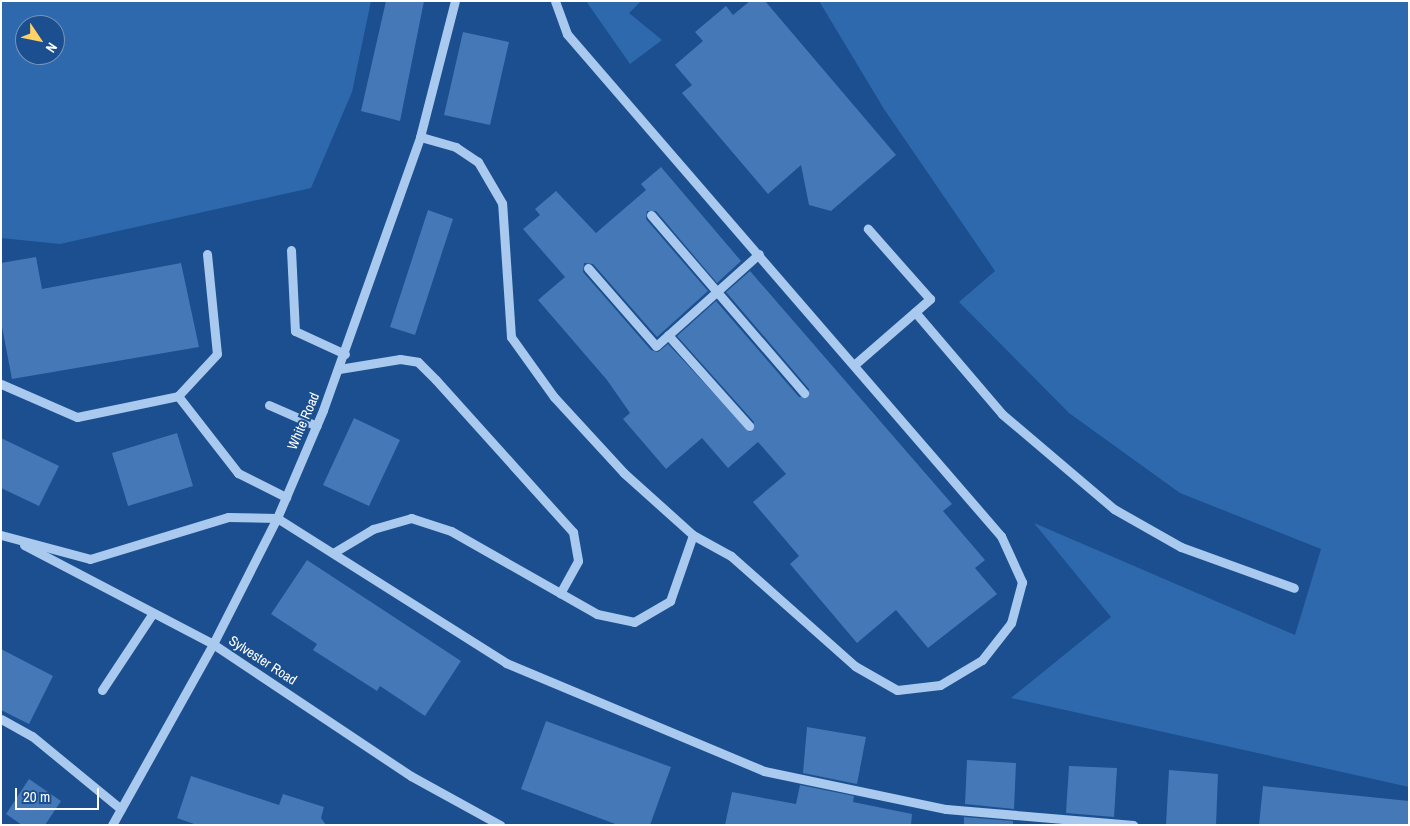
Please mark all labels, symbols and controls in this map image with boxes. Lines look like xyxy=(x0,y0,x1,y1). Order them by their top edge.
north arrow xyxy=(15,15,65,65)
text: N xyxy=(42,39,61,56)
street label: White Road xyxy=(283,390,323,452)
street label: Sylvester Road xyxy=(226,632,300,688)
scale bar xyxy=(18,778,101,810)
text: 20 m xyxy=(23,786,50,807)

